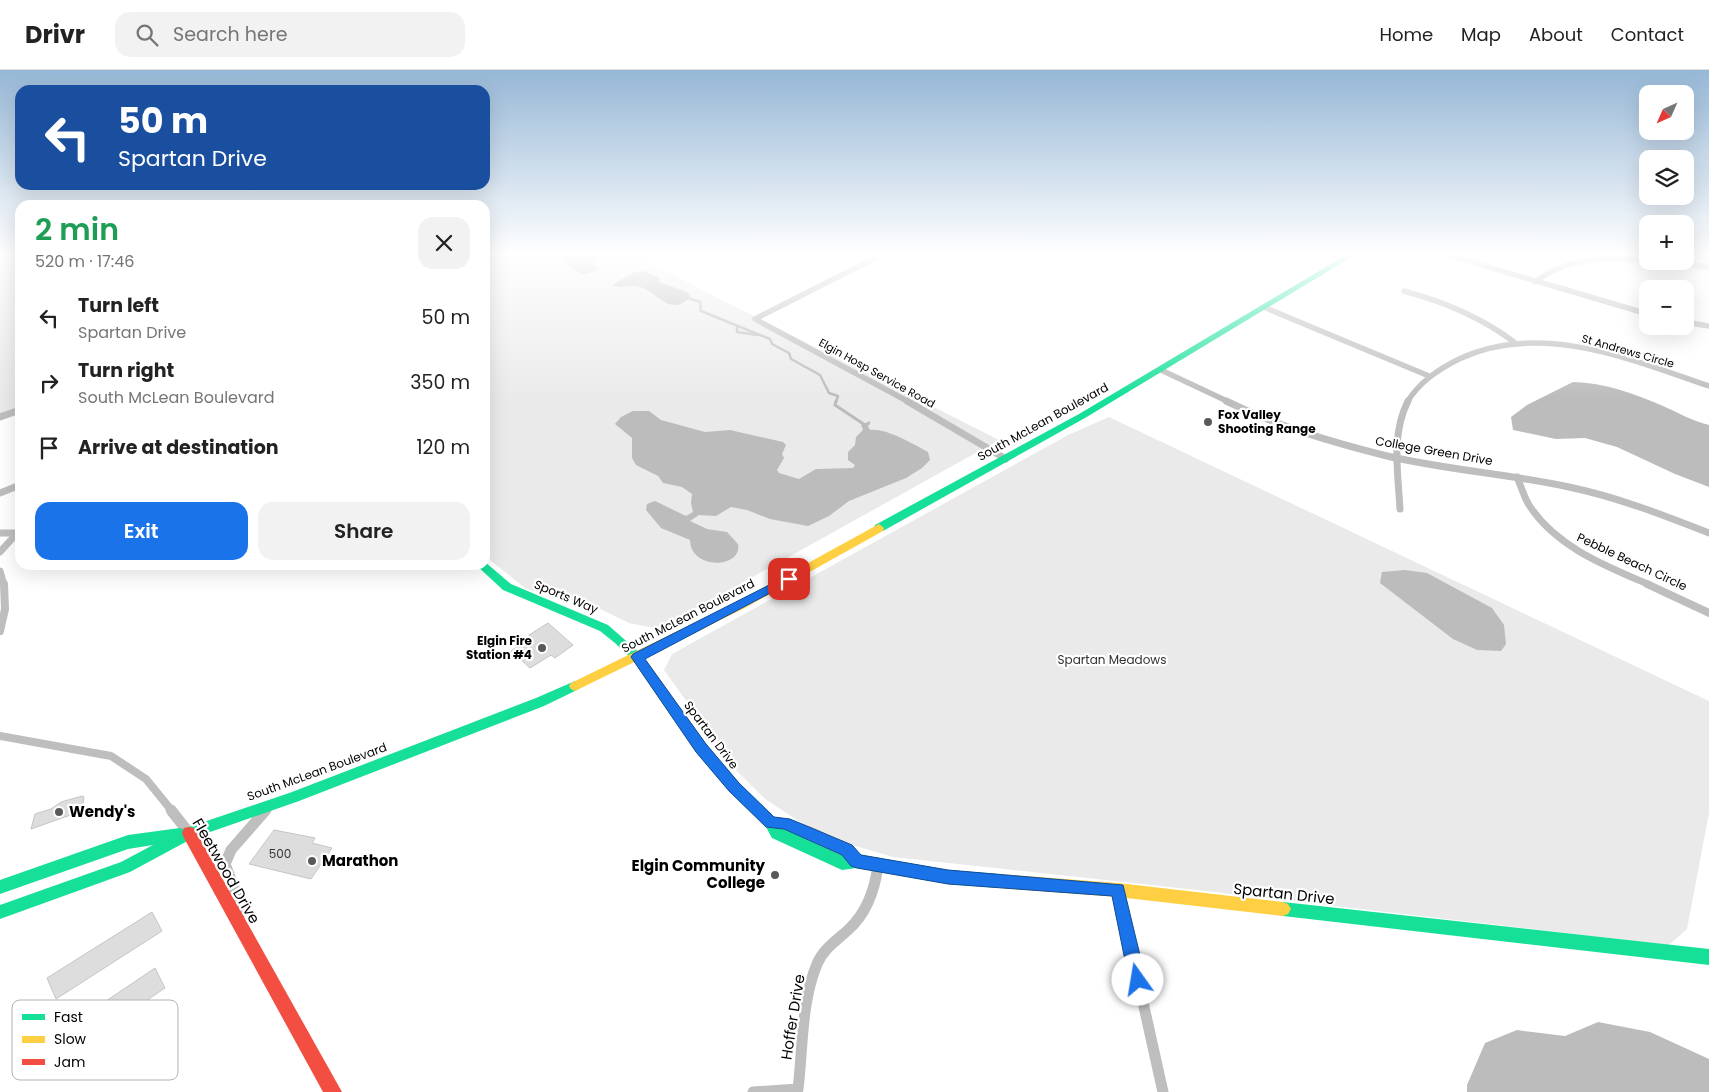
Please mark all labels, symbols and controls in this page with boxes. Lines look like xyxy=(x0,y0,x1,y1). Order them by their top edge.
search box xyxy=(115,12,465,57)
text: Drivr xyxy=(25,18,85,51)
icon: search xyxy=(133,21,161,49)
text: Search here xyxy=(173,21,288,48)
text: Home xyxy=(1379,22,1433,47)
text: Map xyxy=(1461,22,1501,47)
text: About xyxy=(1529,22,1583,47)
text: Contact xyxy=(1611,22,1684,47)
north arrow xyxy=(1639,85,1694,140)
map controls xyxy=(1639,85,1694,335)
text: 50 m xyxy=(118,96,208,145)
icon: left xyxy=(35,105,100,170)
text: Spartan Drive xyxy=(118,143,267,174)
button: layers xyxy=(1639,150,1694,205)
text: 2 min xyxy=(35,208,119,251)
button: + xyxy=(1639,215,1694,270)
button: close xyxy=(418,217,470,269)
text: 520 m · 17:46 xyxy=(35,250,134,273)
button: − xyxy=(1639,280,1694,335)
text: Turn left xyxy=(78,292,159,319)
icon: left xyxy=(35,304,63,332)
text: 50 m xyxy=(421,304,470,331)
text: Spartan Drive xyxy=(78,321,186,344)
street label: St Andrews Circle xyxy=(1580,330,1676,372)
street label: Elgin Hosp Service Road xyxy=(816,334,938,412)
text: Turn right xyxy=(78,357,174,384)
icon: right xyxy=(35,369,63,397)
text: 350 m xyxy=(410,369,470,396)
street label: South McLean Boulevard xyxy=(974,378,1111,465)
text: South McLean Boulevard xyxy=(78,386,275,409)
place label: Fox Valley Shooting Range xyxy=(1218,406,1316,437)
marker: Fox Valley Shooting Range xyxy=(1202,416,1214,428)
street label: College Green Drive xyxy=(1374,432,1494,469)
icon: arrive xyxy=(35,434,63,462)
text: Arrive at destination xyxy=(78,434,279,461)
text: 120 m xyxy=(416,434,470,461)
button: Exit xyxy=(35,502,248,560)
button: Share xyxy=(258,502,470,560)
street label: Pebble Beach Circle xyxy=(1574,529,1690,595)
pin xyxy=(768,558,810,600)
icon: arrive xyxy=(775,565,803,593)
street label: Sports Way xyxy=(532,575,601,618)
street label: South McLean Boulevard xyxy=(618,575,757,657)
place label: Elgin Fire Station #4 xyxy=(466,632,533,663)
marker: Elgin Fire Station #4 xyxy=(536,642,548,654)
park label: Spartan Meadows xyxy=(1058,651,1166,668)
street label: Spartan Drive xyxy=(680,697,743,772)
street label: South McLean Boulevard xyxy=(245,738,389,805)
place label: Wendy's xyxy=(69,801,135,822)
marker: Wendy's xyxy=(53,806,65,818)
street label: Fleetwood Drive xyxy=(188,814,265,927)
house number: 500 xyxy=(269,845,291,862)
place label: Marathon xyxy=(322,850,398,871)
marker: Marathon xyxy=(306,855,318,867)
place label: Elgin Community College xyxy=(632,855,766,893)
marker: Elgin Community College xyxy=(769,869,781,881)
street label: Spartan Drive xyxy=(1232,878,1336,909)
position arrow xyxy=(1111,953,1163,1005)
street label: Hoffer Drive xyxy=(775,973,810,1061)
legend xyxy=(12,1000,178,1080)
text: Fast xyxy=(54,1007,83,1027)
text: Slow xyxy=(54,1029,87,1049)
text: Jam xyxy=(54,1052,85,1072)

